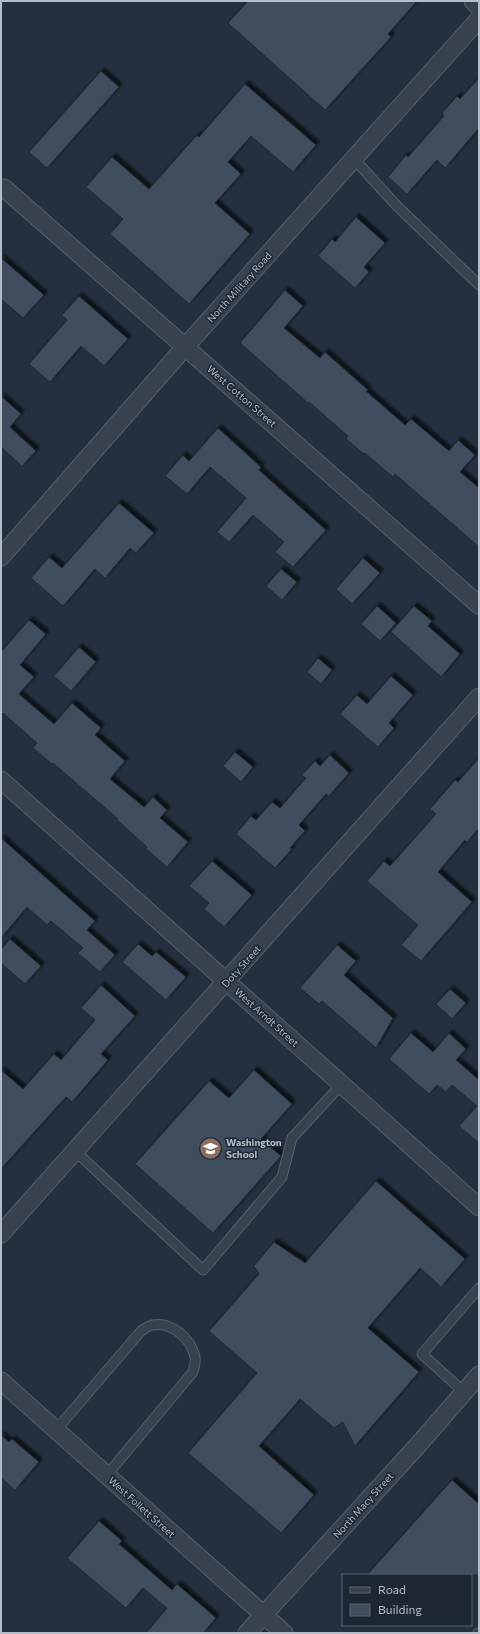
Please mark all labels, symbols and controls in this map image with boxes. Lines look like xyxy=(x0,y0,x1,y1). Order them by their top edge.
street label: North Military Road xyxy=(204,249,274,325)
street label: West Cotton Street xyxy=(205,363,279,429)
street label: Doty Street xyxy=(219,942,263,990)
street label: West Arndt Street xyxy=(233,985,301,1049)
school or university icon: Washington School xyxy=(197,1135,223,1161)
place label: Washington School xyxy=(226,1136,282,1160)
street label: North Macy Street xyxy=(330,1470,396,1540)
street label: West Follett Street xyxy=(106,1474,178,1540)
legend xyxy=(342,1574,472,1626)
text: Road xyxy=(378,1582,406,1596)
text: Building xyxy=(378,1602,422,1616)

